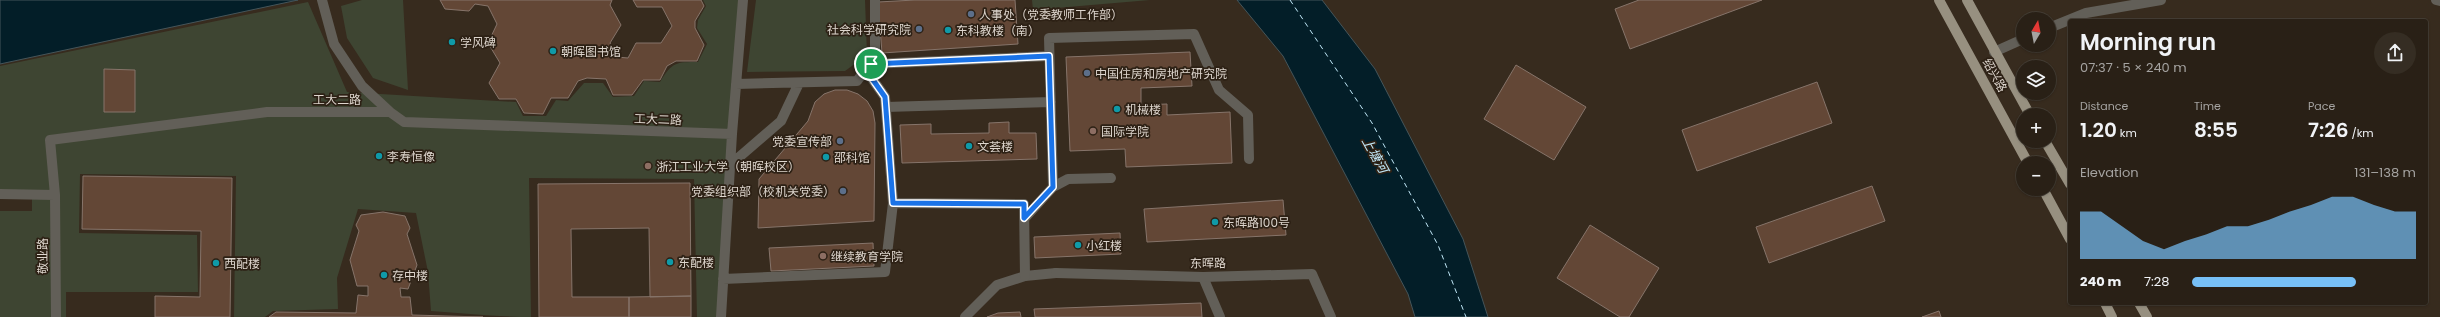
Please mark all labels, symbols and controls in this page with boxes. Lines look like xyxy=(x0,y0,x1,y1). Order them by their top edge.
place label: 人事处（党委教师工作部） xyxy=(979,6,1123,23)
marker: 人事处（党委教师工作部） xyxy=(966,9,976,19)
north arrow xyxy=(2016,12,2056,52)
map controls xyxy=(2016,12,2056,196)
place label: 社会科学研究院 xyxy=(827,21,911,38)
place label: 东科教楼（南） xyxy=(956,22,1040,39)
marker: 社会科学研究院 xyxy=(914,24,924,34)
marker: 东科教楼（南） xyxy=(943,25,953,35)
text: Morning run xyxy=(2080,27,2216,58)
button: share xyxy=(2374,32,2416,74)
place label: 学风碑 xyxy=(460,34,496,51)
marker: 学风碑 xyxy=(447,37,457,47)
place label: 朝晖图书馆 xyxy=(561,43,621,60)
marker: 朝晖图书馆 xyxy=(548,46,558,56)
pin xyxy=(854,47,888,81)
icon: arrive xyxy=(860,53,882,75)
street label: 绍兴路 xyxy=(1979,55,2011,95)
text: 07:37 · 5 × 240 m xyxy=(2080,58,2187,77)
button: layers xyxy=(2016,60,2056,100)
place label: 中国住房和房地产研究院 xyxy=(1095,65,1227,82)
marker: 中国住房和房地产研究院 xyxy=(1082,68,1092,78)
street label: 工大二路 xyxy=(313,91,361,108)
text: Distance xyxy=(2080,98,2128,114)
text: Time xyxy=(2194,98,2221,114)
text: Pace xyxy=(2308,98,2335,114)
place label: 机械楼 xyxy=(1125,101,1161,118)
marker: 机械楼 xyxy=(1112,104,1122,114)
button: + xyxy=(2016,108,2056,148)
street label: 工大二路 xyxy=(634,110,682,128)
text: 1.20 xyxy=(2080,116,2117,144)
text: 8:55 xyxy=(2194,116,2238,144)
text: 7:26 xyxy=(2308,116,2349,144)
place label: 国际学院 xyxy=(1101,123,1149,140)
text: km xyxy=(2117,125,2137,141)
text: /km xyxy=(2349,125,2374,141)
marker: 国际学院 xyxy=(1088,126,1098,136)
place label: 党委宣传部 xyxy=(772,133,832,150)
water label: 上塘河 xyxy=(1357,133,1394,179)
marker: 党委宣传部 xyxy=(835,136,845,146)
place label: 文荟楼 xyxy=(977,138,1013,155)
marker: 文荟楼 xyxy=(964,141,974,151)
place label: 李寿恒像 xyxy=(387,148,435,165)
place label: 邵科馆 xyxy=(834,149,870,166)
marker: 李寿恒像 xyxy=(374,151,384,161)
marker: 邵科馆 xyxy=(821,152,831,162)
button: − xyxy=(2016,156,2056,196)
place label: 浙江工业大学（朝晖校区） xyxy=(656,158,800,175)
marker: 浙江工业大学（朝晖校区） xyxy=(643,161,653,171)
text: Elevation xyxy=(2080,163,2139,182)
text: 131–138 m xyxy=(2354,163,2416,182)
place label: 党委组织部（校机关党委） xyxy=(691,183,835,200)
marker: 党委组织部（校机关党委） xyxy=(838,186,848,196)
place label: 东晖路100号 xyxy=(1223,214,1290,231)
marker: 东晖路100号 xyxy=(1210,217,1220,227)
place label: 小红楼 xyxy=(1086,237,1122,254)
street label: 敬业路 xyxy=(34,238,51,274)
marker: 小红楼 xyxy=(1073,240,1083,250)
place label: 继续教育学院 xyxy=(831,248,903,265)
marker: 继续教育学院 xyxy=(818,251,828,261)
place label: 东配楼 xyxy=(678,254,714,271)
street label: 东晖路 xyxy=(1190,254,1226,272)
place label: 西配楼 xyxy=(224,255,260,272)
marker: 东配楼 xyxy=(665,257,675,267)
marker: 西配楼 xyxy=(211,258,221,268)
place label: 存中楼 xyxy=(392,267,428,284)
marker: 存中楼 xyxy=(379,270,389,280)
text: 240 m xyxy=(2080,272,2121,291)
text: 7:28 xyxy=(2144,272,2170,291)

